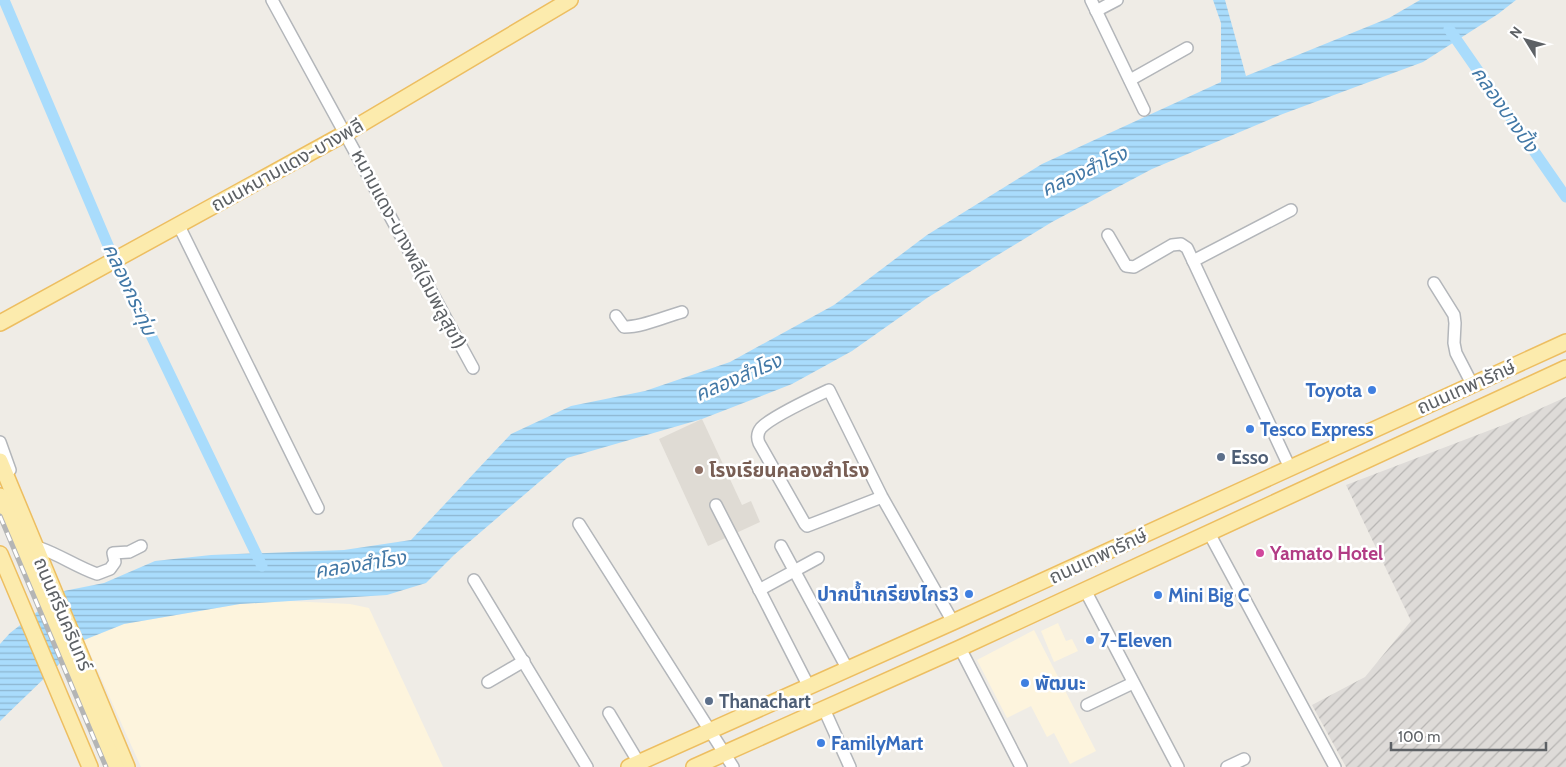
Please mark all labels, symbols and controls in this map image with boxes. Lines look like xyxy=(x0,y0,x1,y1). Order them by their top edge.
north arrow xyxy=(1501,15,1551,65)
text: N xyxy=(1505,23,1526,42)
water label: คลองบางปิ้ง xyxy=(1467,61,1545,158)
street label: ถนนหนามแดง-บางพลี xyxy=(207,114,367,216)
water label: คลองสำโรง xyxy=(1037,140,1132,201)
street label: หนามแดง-บางพลี(ฉิมพลูสุข1) xyxy=(346,145,471,353)
water label: คลองกระทุ่ม xyxy=(97,239,162,341)
water label: คลองสำโรง xyxy=(691,348,786,406)
street label: ถนนเทพารักษ์ xyxy=(1413,355,1519,419)
place label: Toyota xyxy=(1306,379,1363,402)
marker: Toyota xyxy=(1366,384,1378,396)
place label: Tesco Express xyxy=(1260,418,1374,441)
marker: Tesco Express xyxy=(1244,423,1256,435)
place label: Esso xyxy=(1231,446,1269,469)
marker: Esso xyxy=(1215,451,1227,463)
place label: โรงเรียนคลองสำโรง xyxy=(709,459,869,482)
marker: โรงเรียนคลองสำโรง xyxy=(693,464,705,476)
street label: ถนนเทพารักษ์ xyxy=(1045,523,1151,589)
place label: Yamato Hotel xyxy=(1269,542,1383,565)
water label: คลองสำโรง xyxy=(313,545,409,583)
marker: Yamato Hotel xyxy=(1254,547,1266,559)
street label: ถนนศรีนครินทร์ xyxy=(29,554,98,675)
place label: ปากน้ำเกรียงไกร3 xyxy=(817,581,959,606)
place label: Mini Big C xyxy=(1168,584,1249,607)
marker: ปากน้ำเกรียงไกร3 xyxy=(963,588,975,600)
marker: Mini Big C xyxy=(1152,589,1164,601)
place label: 7-Eleven xyxy=(1100,629,1172,652)
marker: 7-Eleven xyxy=(1084,634,1096,646)
place label: พัฒนะ xyxy=(1035,672,1086,695)
marker: พัฒนะ xyxy=(1019,677,1031,689)
place label: Thanachart xyxy=(719,690,811,713)
marker: Thanachart xyxy=(703,695,715,707)
scale bar xyxy=(1391,720,1546,752)
text: 100 m xyxy=(1398,728,1440,746)
place label: FamilyMart xyxy=(831,732,924,755)
marker: FamilyMart xyxy=(815,737,827,749)

